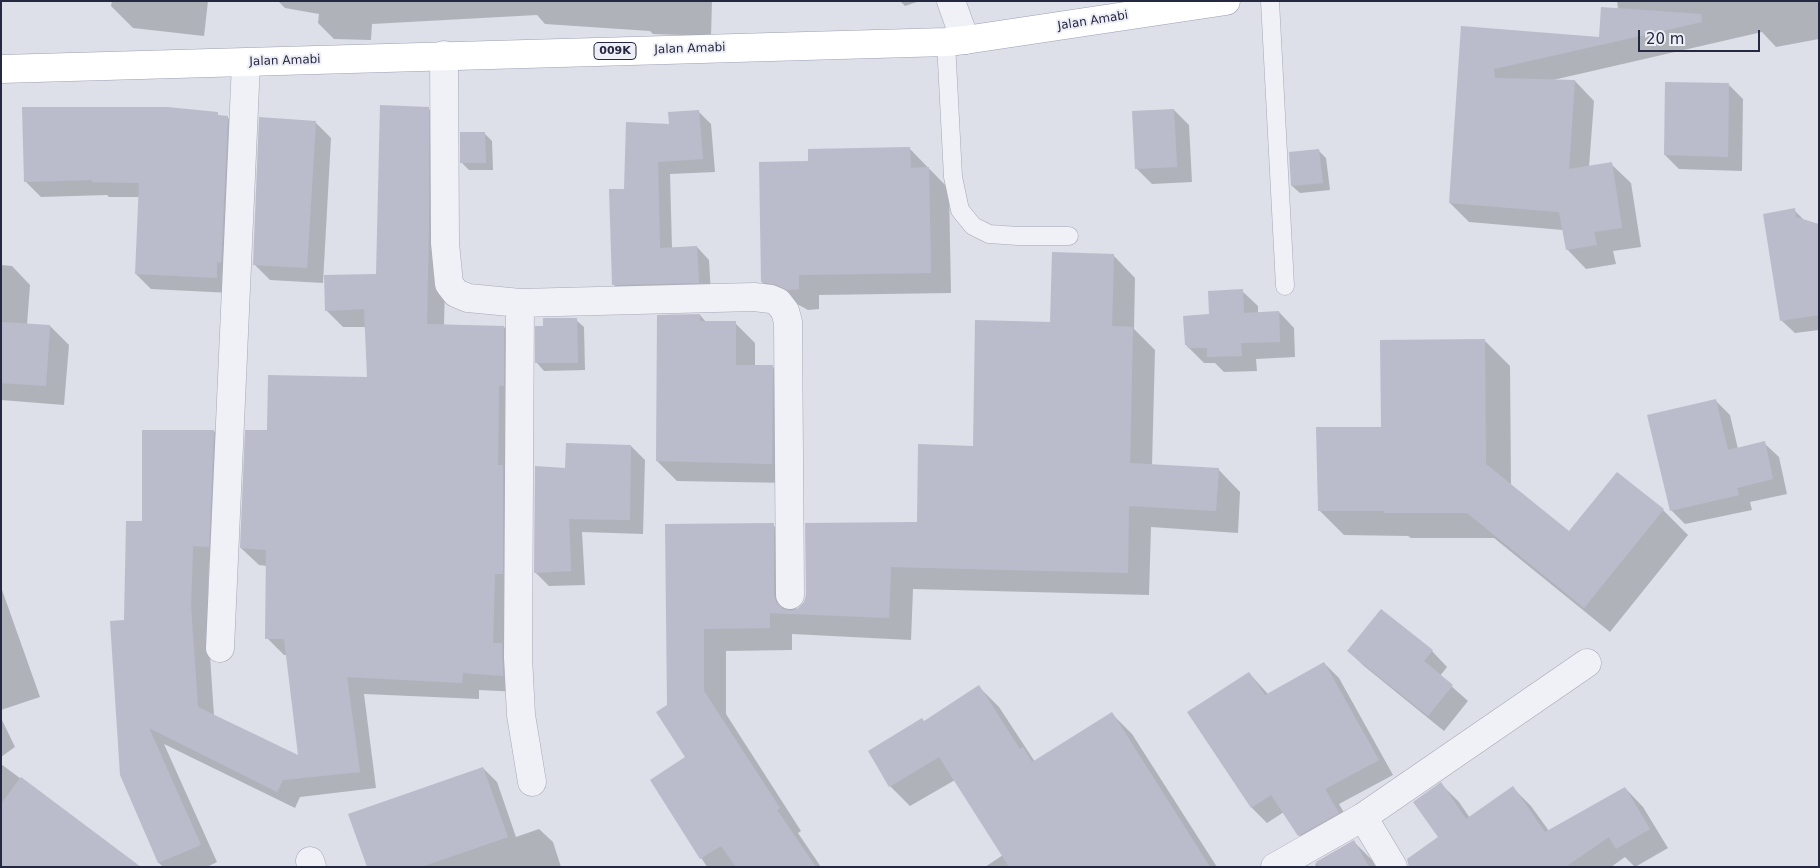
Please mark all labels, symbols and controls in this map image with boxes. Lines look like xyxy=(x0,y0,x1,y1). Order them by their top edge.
street label: Jalan Amabi xyxy=(1057,8,1129,34)
scale bar xyxy=(1640,20,1762,52)
text: 20 m xyxy=(1646,30,1684,48)
street label: Jalan Amabi xyxy=(654,41,726,57)
road number: 009K xyxy=(594,42,636,59)
street label: Jalan Amabi xyxy=(249,53,321,69)

